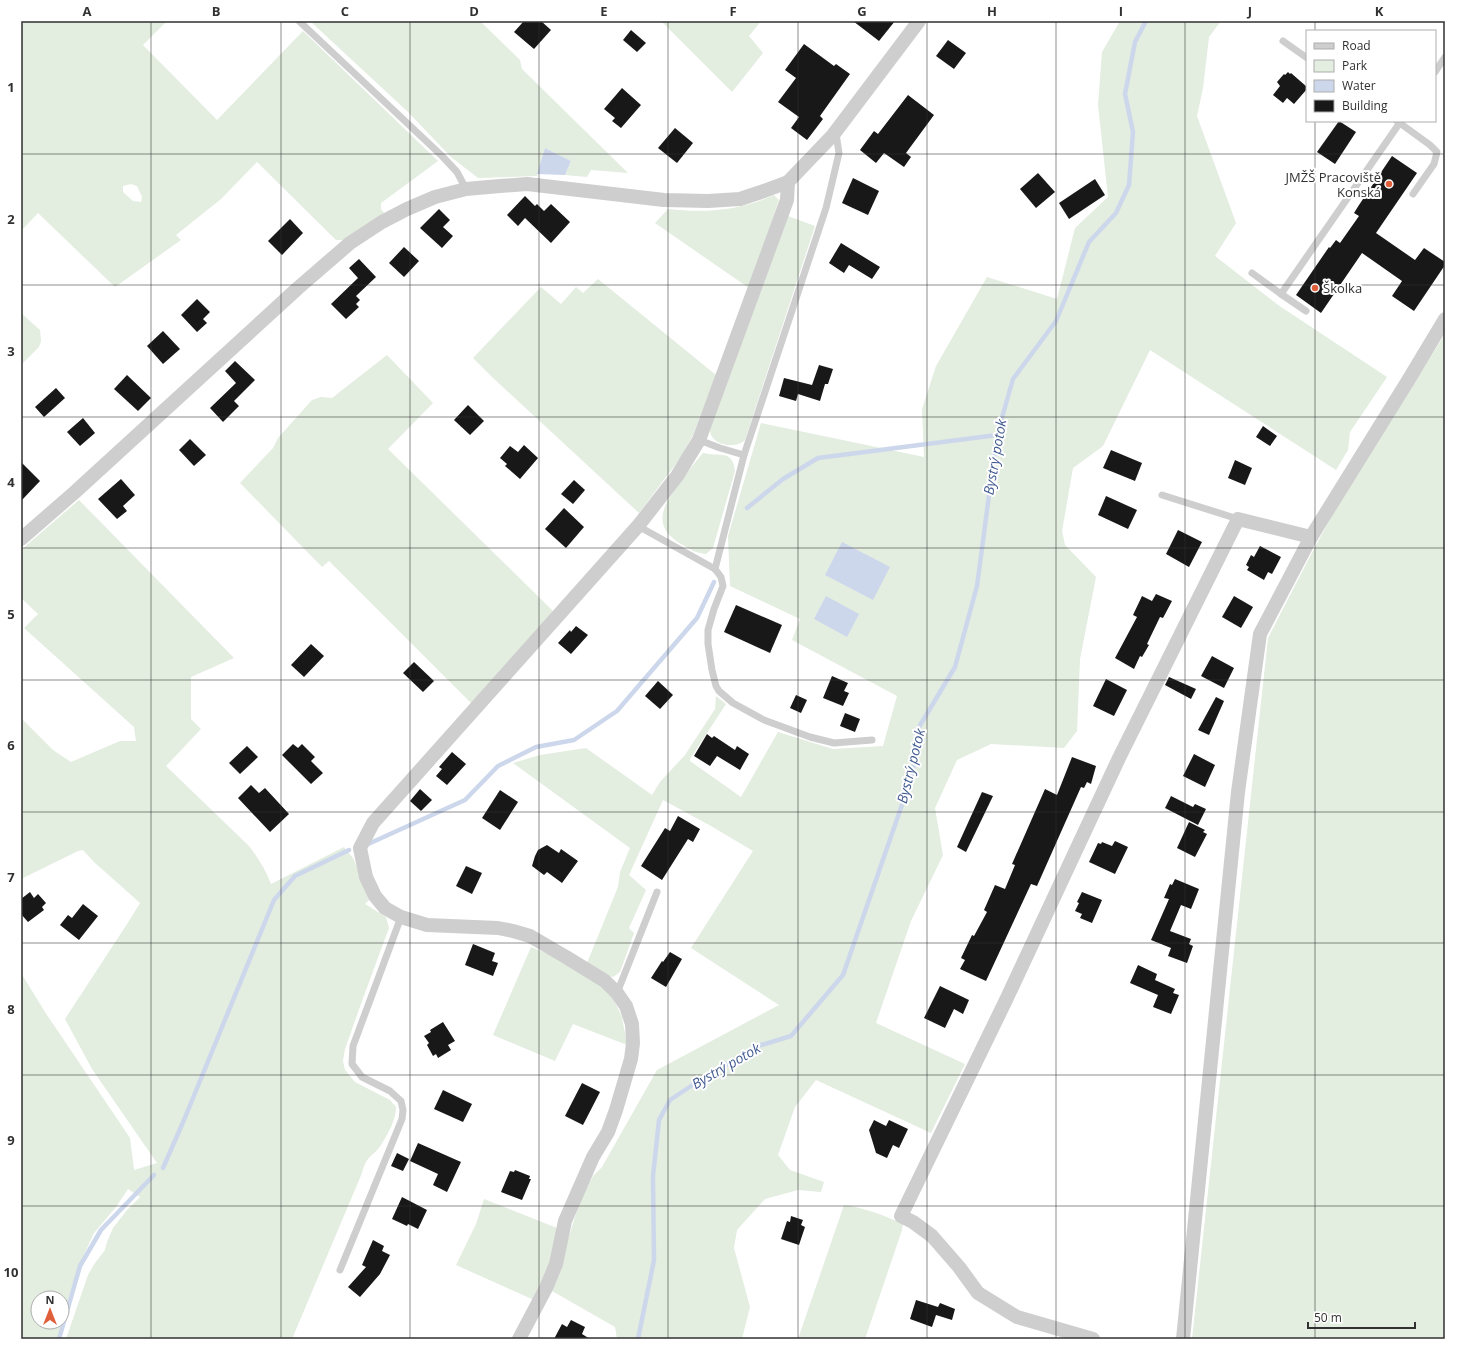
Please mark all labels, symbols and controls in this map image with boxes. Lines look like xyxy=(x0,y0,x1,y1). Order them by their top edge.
text: A xyxy=(83,2,92,20)
text: B xyxy=(212,2,221,20)
text: C xyxy=(341,2,349,20)
text: D xyxy=(469,2,479,20)
text: E xyxy=(600,2,608,20)
text: F xyxy=(729,2,737,20)
text: G xyxy=(857,2,867,20)
text: H xyxy=(987,2,997,20)
text: I xyxy=(1119,2,1123,20)
text: J xyxy=(1247,2,1252,20)
text: K xyxy=(1375,2,1384,20)
legend xyxy=(1306,30,1436,122)
text: Road xyxy=(1342,37,1371,54)
text: Park xyxy=(1342,57,1368,74)
text: Water xyxy=(1342,77,1376,94)
text: 1 xyxy=(7,78,15,96)
text: Building xyxy=(1342,97,1388,114)
place label: JMŽŠ Pracoviště Konská xyxy=(1284,168,1381,201)
marker: JMŽŠ Pracoviště Konská xyxy=(1384,179,1394,189)
text: 2 xyxy=(7,210,15,228)
place label: Školka xyxy=(1323,279,1362,297)
marker: Školka xyxy=(1310,283,1320,293)
text: 3 xyxy=(7,342,15,360)
water label: Bystrý potok xyxy=(979,416,1011,496)
text: 4 xyxy=(7,473,15,491)
text: 5 xyxy=(7,605,15,623)
water label: Bystrý potok xyxy=(892,725,929,805)
text: 6 xyxy=(7,736,15,754)
text: 7 xyxy=(7,868,15,886)
text: 8 xyxy=(7,1000,15,1018)
water label: Bystrý potok xyxy=(688,1038,765,1093)
text: 9 xyxy=(7,1131,15,1149)
text: 10 xyxy=(4,1263,18,1281)
north arrow xyxy=(30,1290,70,1330)
text: N xyxy=(46,1292,54,1307)
scale bar xyxy=(1308,1304,1415,1330)
text: 50 m xyxy=(1314,1309,1342,1326)

